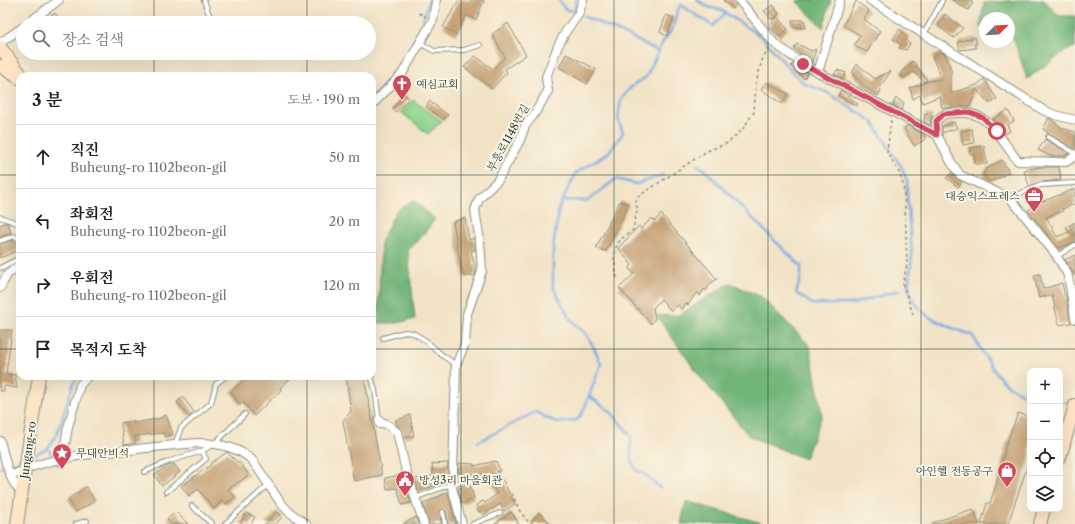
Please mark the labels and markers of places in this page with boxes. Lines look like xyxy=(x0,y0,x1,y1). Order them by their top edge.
church icon: 예심교회 xyxy=(391,73,413,101)
place label: 예심교회 xyxy=(416,77,459,91)
office icon: 대승익스프레스 xyxy=(1023,185,1045,213)
place label: 대승익스프레스 xyxy=(946,189,1020,203)
place icon: 무태안비석 xyxy=(51,442,73,470)
place label: 무태안비석 xyxy=(76,446,129,460)
shop icon: 아인헬 전동공구 xyxy=(996,460,1018,488)
place label: 아인헬 전동공구 xyxy=(916,464,993,478)
public building icon: 방성3리 마을회관 xyxy=(394,469,416,497)
place label: 방성3리 마을회관 xyxy=(419,473,503,487)

